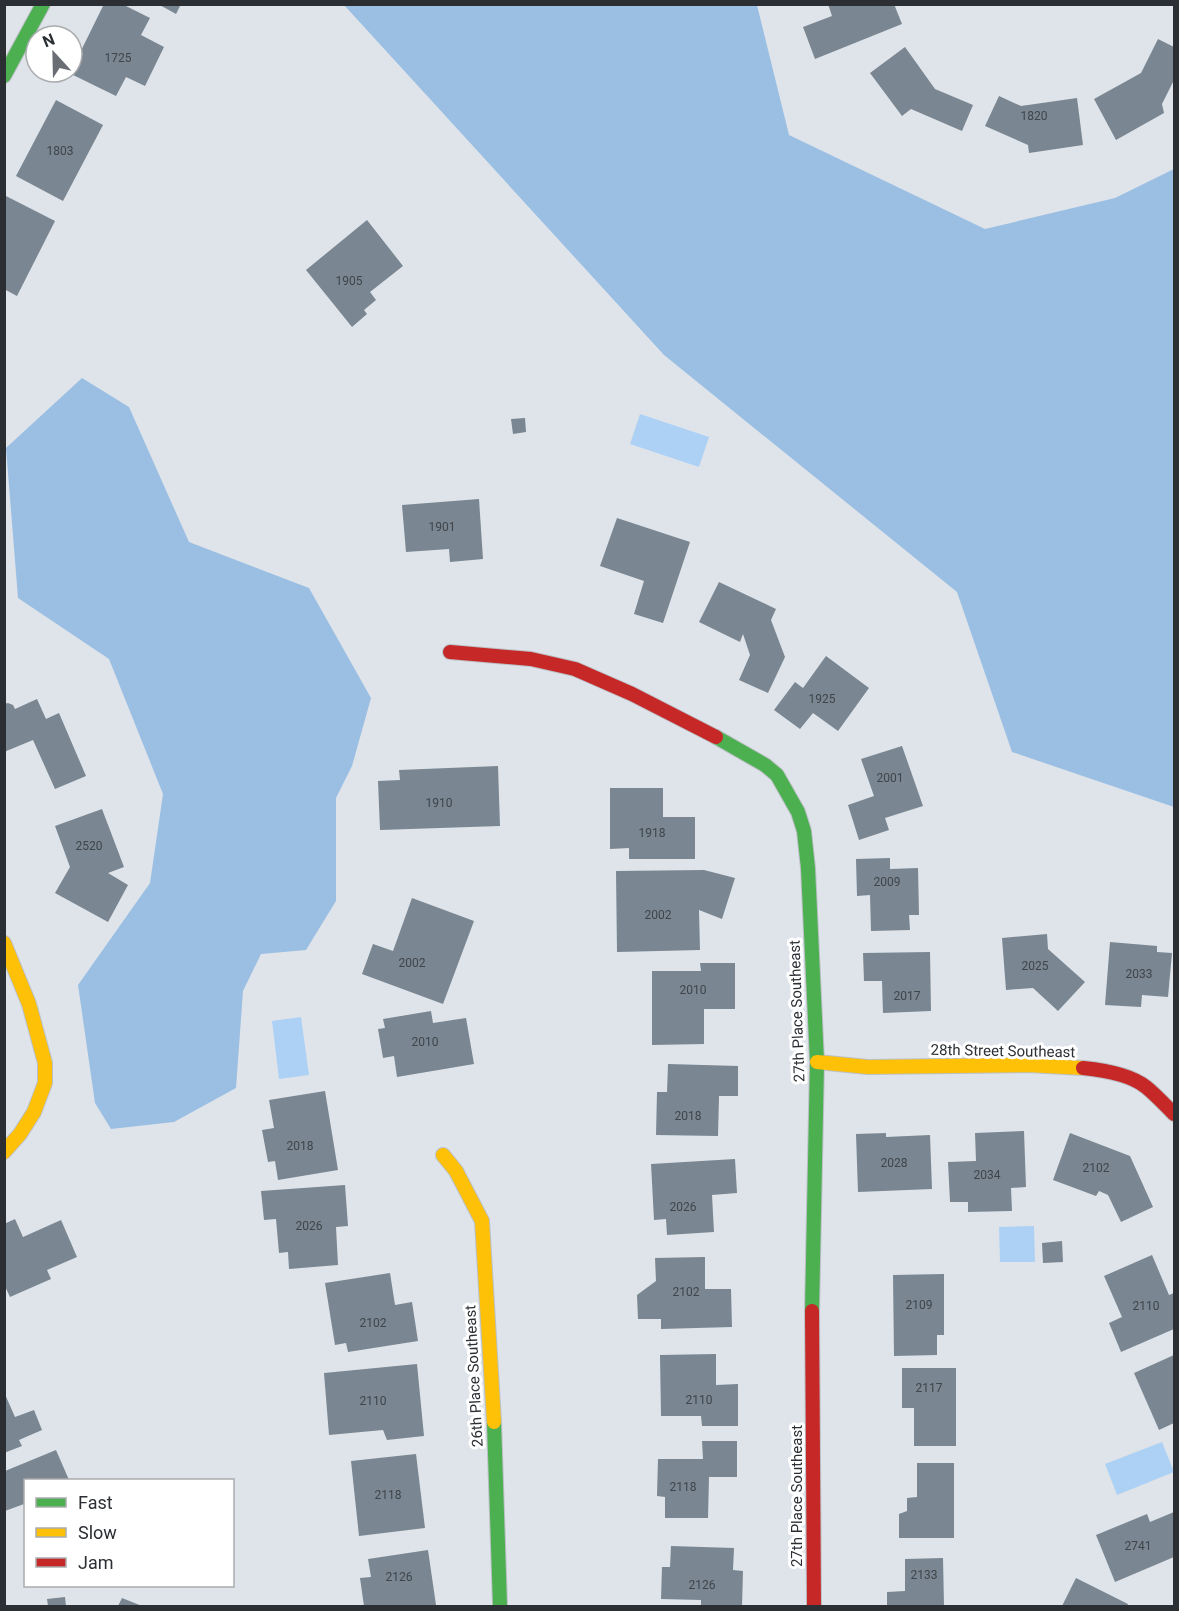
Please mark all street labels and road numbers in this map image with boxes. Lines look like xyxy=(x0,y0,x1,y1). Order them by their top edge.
street label: 27th Place Southeast xyxy=(786,940,808,1082)
street label: 28th Street Southeast xyxy=(930,1041,1076,1061)
street label: 26th Place Southeast xyxy=(461,1304,487,1447)
street label: 27th Place Southeast xyxy=(788,1425,806,1567)

